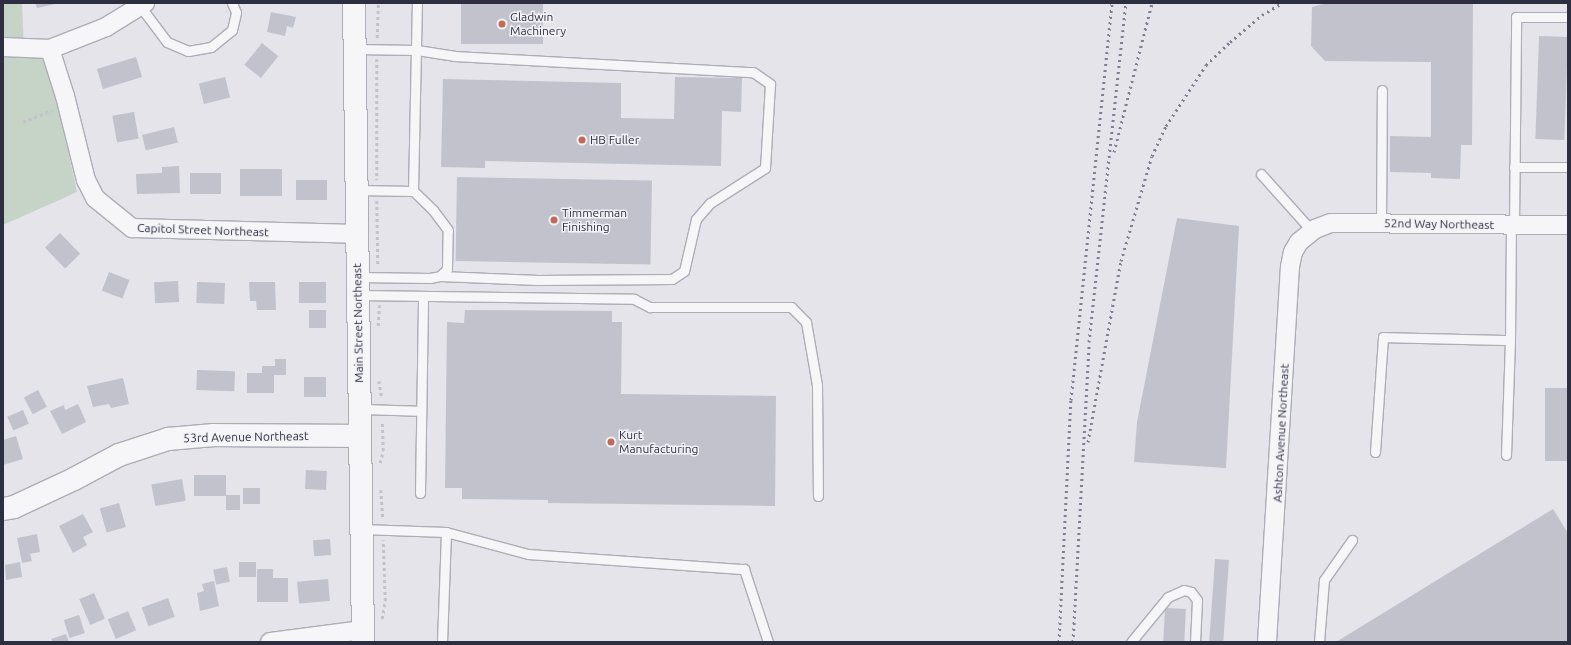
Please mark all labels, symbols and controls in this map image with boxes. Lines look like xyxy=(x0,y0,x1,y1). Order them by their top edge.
place label: Gladwin Machinery xyxy=(510,10,566,38)
marker: Gladwin Machinery xyxy=(497,19,507,29)
place label: HB Fuller xyxy=(590,133,639,147)
marker: HB Fuller xyxy=(577,135,587,145)
place label: Timmerman Finishing xyxy=(562,206,627,234)
marker: Timmerman Finishing xyxy=(549,215,559,225)
street label: 52nd Way Northeast xyxy=(1384,216,1494,232)
street label: Capitol Street Northeast xyxy=(137,221,269,239)
street label: Main Street Northeast xyxy=(350,263,366,383)
street label: Ashton Avenue Northeast xyxy=(1270,363,1292,503)
place label: Kurt Manufacturing xyxy=(619,428,698,456)
street label: 53rd Avenue Northeast xyxy=(183,429,309,445)
marker: Kurt Manufacturing xyxy=(606,437,616,447)

